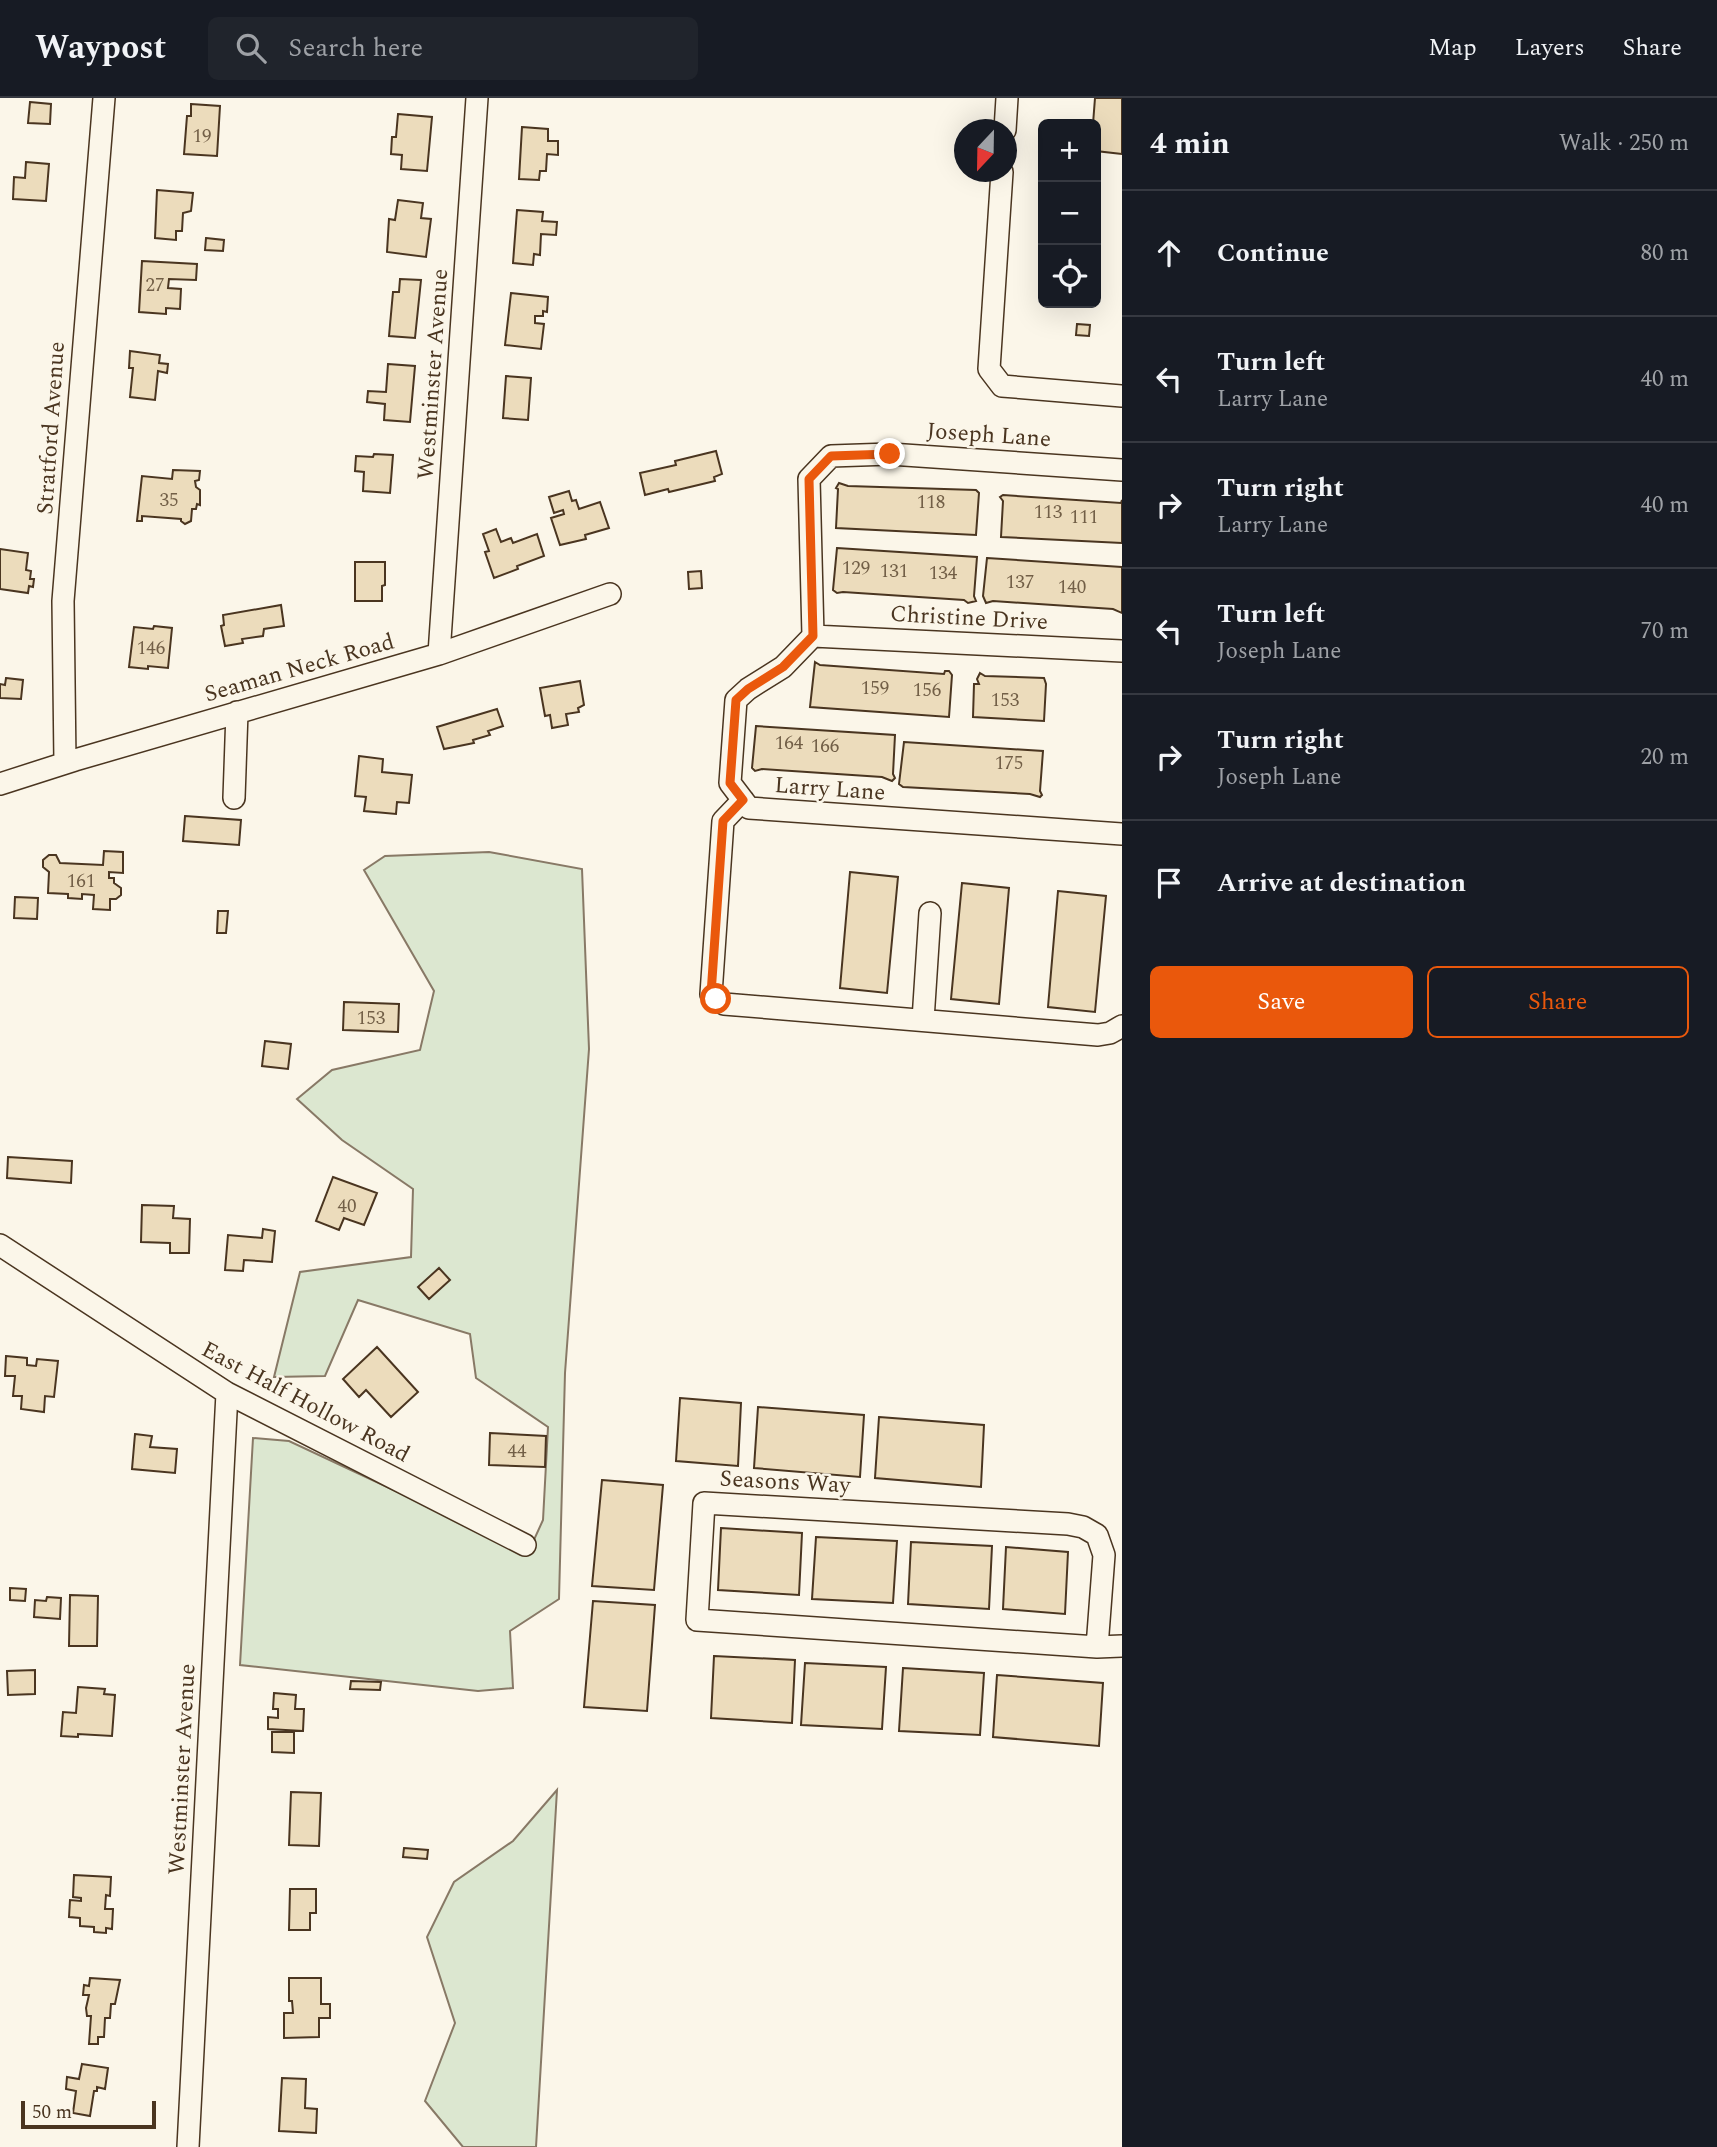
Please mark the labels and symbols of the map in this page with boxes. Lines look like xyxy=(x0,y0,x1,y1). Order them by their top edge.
north arrow xyxy=(954,119,1017,182)
house number: 19 xyxy=(192,122,212,151)
street label: Westminster Avenue xyxy=(409,267,458,481)
house number: 27 xyxy=(145,271,165,300)
street label: Stratford Avenue xyxy=(28,340,75,516)
street label: Joseph Lane xyxy=(926,414,1052,457)
route end xyxy=(874,438,905,469)
house number: 35 xyxy=(159,486,179,515)
house number: 118 xyxy=(917,488,945,517)
house number: 113 xyxy=(1034,498,1063,527)
house number: 111 xyxy=(1070,503,1098,532)
house number: 129 xyxy=(842,554,870,583)
house number: 131 xyxy=(880,557,908,586)
house number: 134 xyxy=(929,559,958,588)
house number: 137 xyxy=(1006,568,1034,597)
house number: 140 xyxy=(1058,573,1086,602)
street label: Christine Drive xyxy=(889,597,1049,640)
street label: Seaman Neck Road xyxy=(200,625,399,712)
house number: 146 xyxy=(137,634,165,663)
house number: 159 xyxy=(861,674,889,703)
house number: 156 xyxy=(913,676,941,705)
house number: 153 xyxy=(991,686,1020,715)
house number: 164 xyxy=(775,729,804,758)
house number: 166 xyxy=(811,732,839,761)
house number: 175 xyxy=(995,749,1023,778)
street label: Larry Lane xyxy=(773,768,887,811)
house number: 161 xyxy=(67,867,95,896)
route start xyxy=(700,983,731,1014)
house number: 153 xyxy=(357,1004,386,1033)
house number: 40 xyxy=(337,1192,357,1221)
street label: East Half Hollow Road xyxy=(195,1332,416,1472)
house number: 44 xyxy=(507,1437,527,1466)
street label: Seasons Way xyxy=(719,1462,852,1503)
street label: Westminster Avenue xyxy=(159,1663,206,1876)
scale bar xyxy=(21,2098,156,2130)

